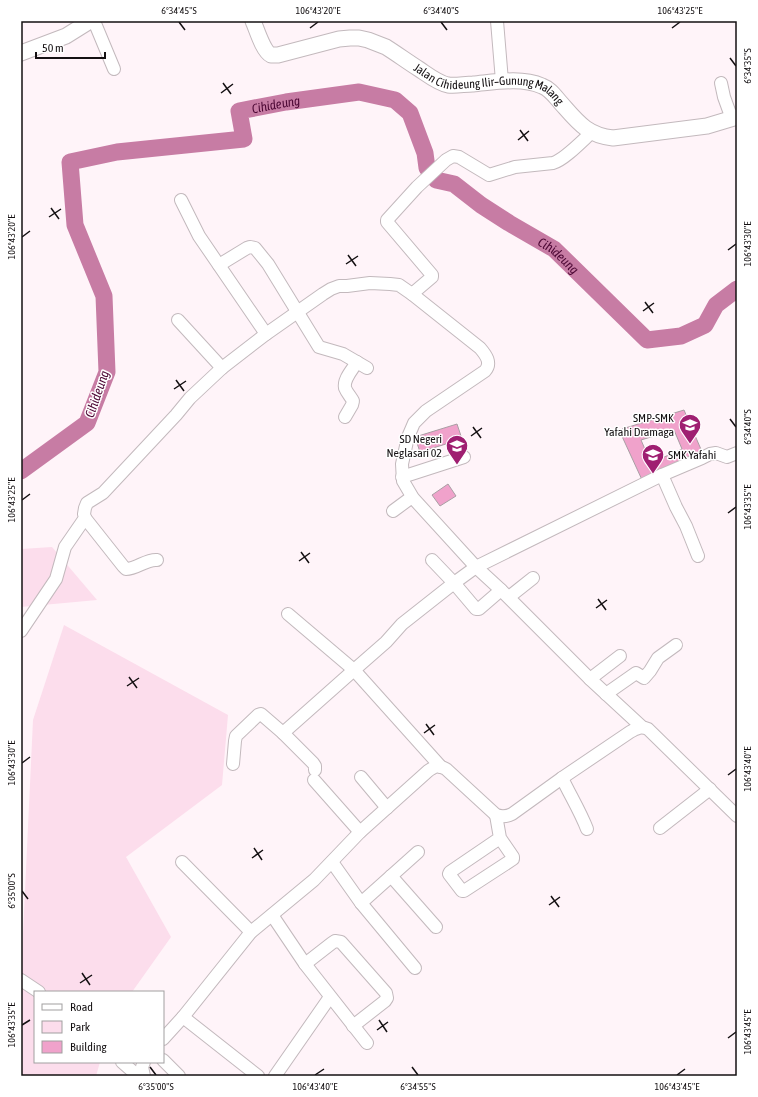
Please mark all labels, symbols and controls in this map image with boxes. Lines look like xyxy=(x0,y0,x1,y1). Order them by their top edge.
text: 6°34'45"S xyxy=(161,5,197,16)
text: 106°43'20"E xyxy=(296,5,341,16)
text: 6°34'40"S xyxy=(423,5,459,16)
text: 106°43'25"E xyxy=(658,5,703,16)
scale bar xyxy=(36,34,105,60)
text: 50 m xyxy=(42,41,64,55)
text: 6°34'35"S xyxy=(742,48,753,84)
street label: Jalan Cihideung Ilir–Gunung Malang xyxy=(411,60,567,109)
water label: Cihideung xyxy=(250,93,301,116)
text: 106°43'20"E xyxy=(6,214,17,259)
text: 106°43'30"E xyxy=(742,221,753,266)
water label: Cihideung xyxy=(536,234,582,277)
water label: Cihideung xyxy=(82,368,112,420)
text: 6°34'40"S xyxy=(742,409,753,445)
place label: SMP-SMK Yafahi Dramaga xyxy=(604,411,674,439)
school or university icon: SMP-SMK Yafahi Dramaga xyxy=(677,412,703,445)
place label: SD Negeri Neglasari 02 xyxy=(387,432,442,460)
school or university icon: SD Negeri Neglasari 02 xyxy=(444,433,470,466)
school or university icon: SMK Yafahi xyxy=(640,442,666,475)
place label: SMK Yafahi xyxy=(668,448,716,462)
text: 106°43'25"E xyxy=(6,477,17,522)
text: 106°43'35"E xyxy=(742,484,753,529)
text: 106°43'30"E xyxy=(6,740,17,785)
text: 106°43'40"E xyxy=(742,746,753,791)
text: 6°35'00"S xyxy=(6,873,17,909)
legend xyxy=(34,991,164,1063)
text: Road xyxy=(70,1000,93,1014)
text: 106°43'35"E xyxy=(6,1002,17,1047)
text: 106°43'45"E xyxy=(742,1009,753,1054)
text: Park xyxy=(70,1020,91,1034)
text: Building xyxy=(70,1040,108,1054)
text: 6°35'00"S xyxy=(138,1081,174,1092)
text: 106°43'40"E xyxy=(293,1081,338,1092)
text: 6°34'55"S xyxy=(400,1081,436,1092)
text: 106°43'45"E xyxy=(655,1081,700,1092)

